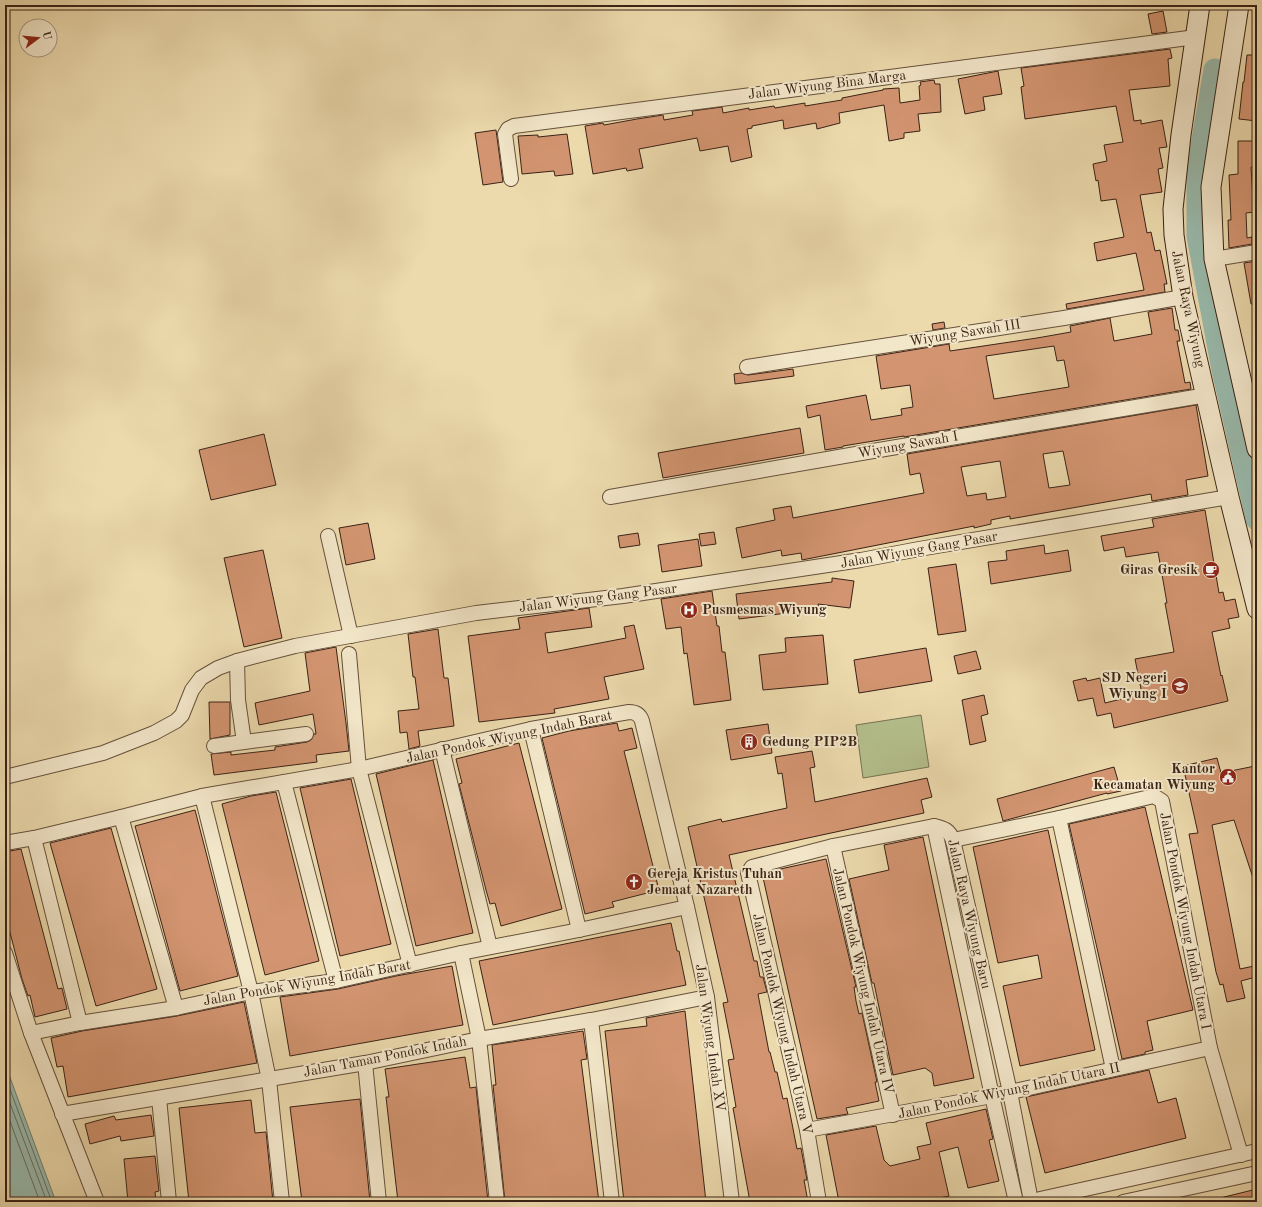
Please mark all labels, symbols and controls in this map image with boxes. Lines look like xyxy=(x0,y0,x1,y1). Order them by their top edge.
north arrow xyxy=(18,18,58,58)
text: U xyxy=(40,30,53,42)
street label: Jalan Wiyung Bina Marga xyxy=(747,68,907,102)
street label: Jalan Raya Wiyung xyxy=(1169,249,1207,369)
street label: Wiyung Sawah III xyxy=(908,317,1022,349)
street label: Wiyung Sawah I xyxy=(857,429,959,461)
street label: Jalan Wiyung Gang Pasar xyxy=(839,529,999,571)
cafe icon: Giras Gresik xyxy=(1201,560,1221,580)
place label: Giras Gresik xyxy=(1120,563,1198,577)
street label: Jalan Wiyung Gang Pasar xyxy=(518,581,678,615)
hospital icon: Pusmesmas Wiyung xyxy=(679,600,699,620)
place label: Pusmesmas Wiyung xyxy=(702,603,827,617)
place label: SD Negeri Wiyung I xyxy=(1102,671,1167,701)
school or university icon: SD Negeri Wiyung I xyxy=(1170,676,1190,696)
street label: Jalan Pondok Wiyung Indah Barat xyxy=(405,708,613,766)
building icon: Gedung PIP2B xyxy=(739,732,759,752)
place label: Gedung PIP2B xyxy=(762,735,857,749)
place label: Kantor Kecamatan Wiyung xyxy=(1093,762,1215,792)
public building icon: Kantor Kecamatan Wiyung xyxy=(1218,767,1238,787)
street label: Jalan Pondok Wiyung Indah Utara I xyxy=(1157,811,1213,1031)
street label: Jalan Raya Wiyung Baru xyxy=(945,838,993,991)
street label: Jalan Pondok Wiyung Indah Utara IV xyxy=(830,866,896,1096)
place label: Gereja Kristus Tuhan Jemaat Nazareth xyxy=(647,867,782,897)
church icon: Gereja Kristus Tuhan Jemaat Nazareth xyxy=(624,872,644,892)
street label: Jalan Pondok Wiyung Indah Utara V xyxy=(750,912,814,1136)
street label: Jalan Pondok Wiyung Indah Barat xyxy=(202,958,412,1008)
street label: Jalan Wiyung Indah XV xyxy=(693,963,727,1113)
street label: Jalan Taman Pondok Indah xyxy=(302,1034,468,1080)
street label: Jalan Pondok Wiyung Indah Utara II xyxy=(897,1061,1121,1121)

